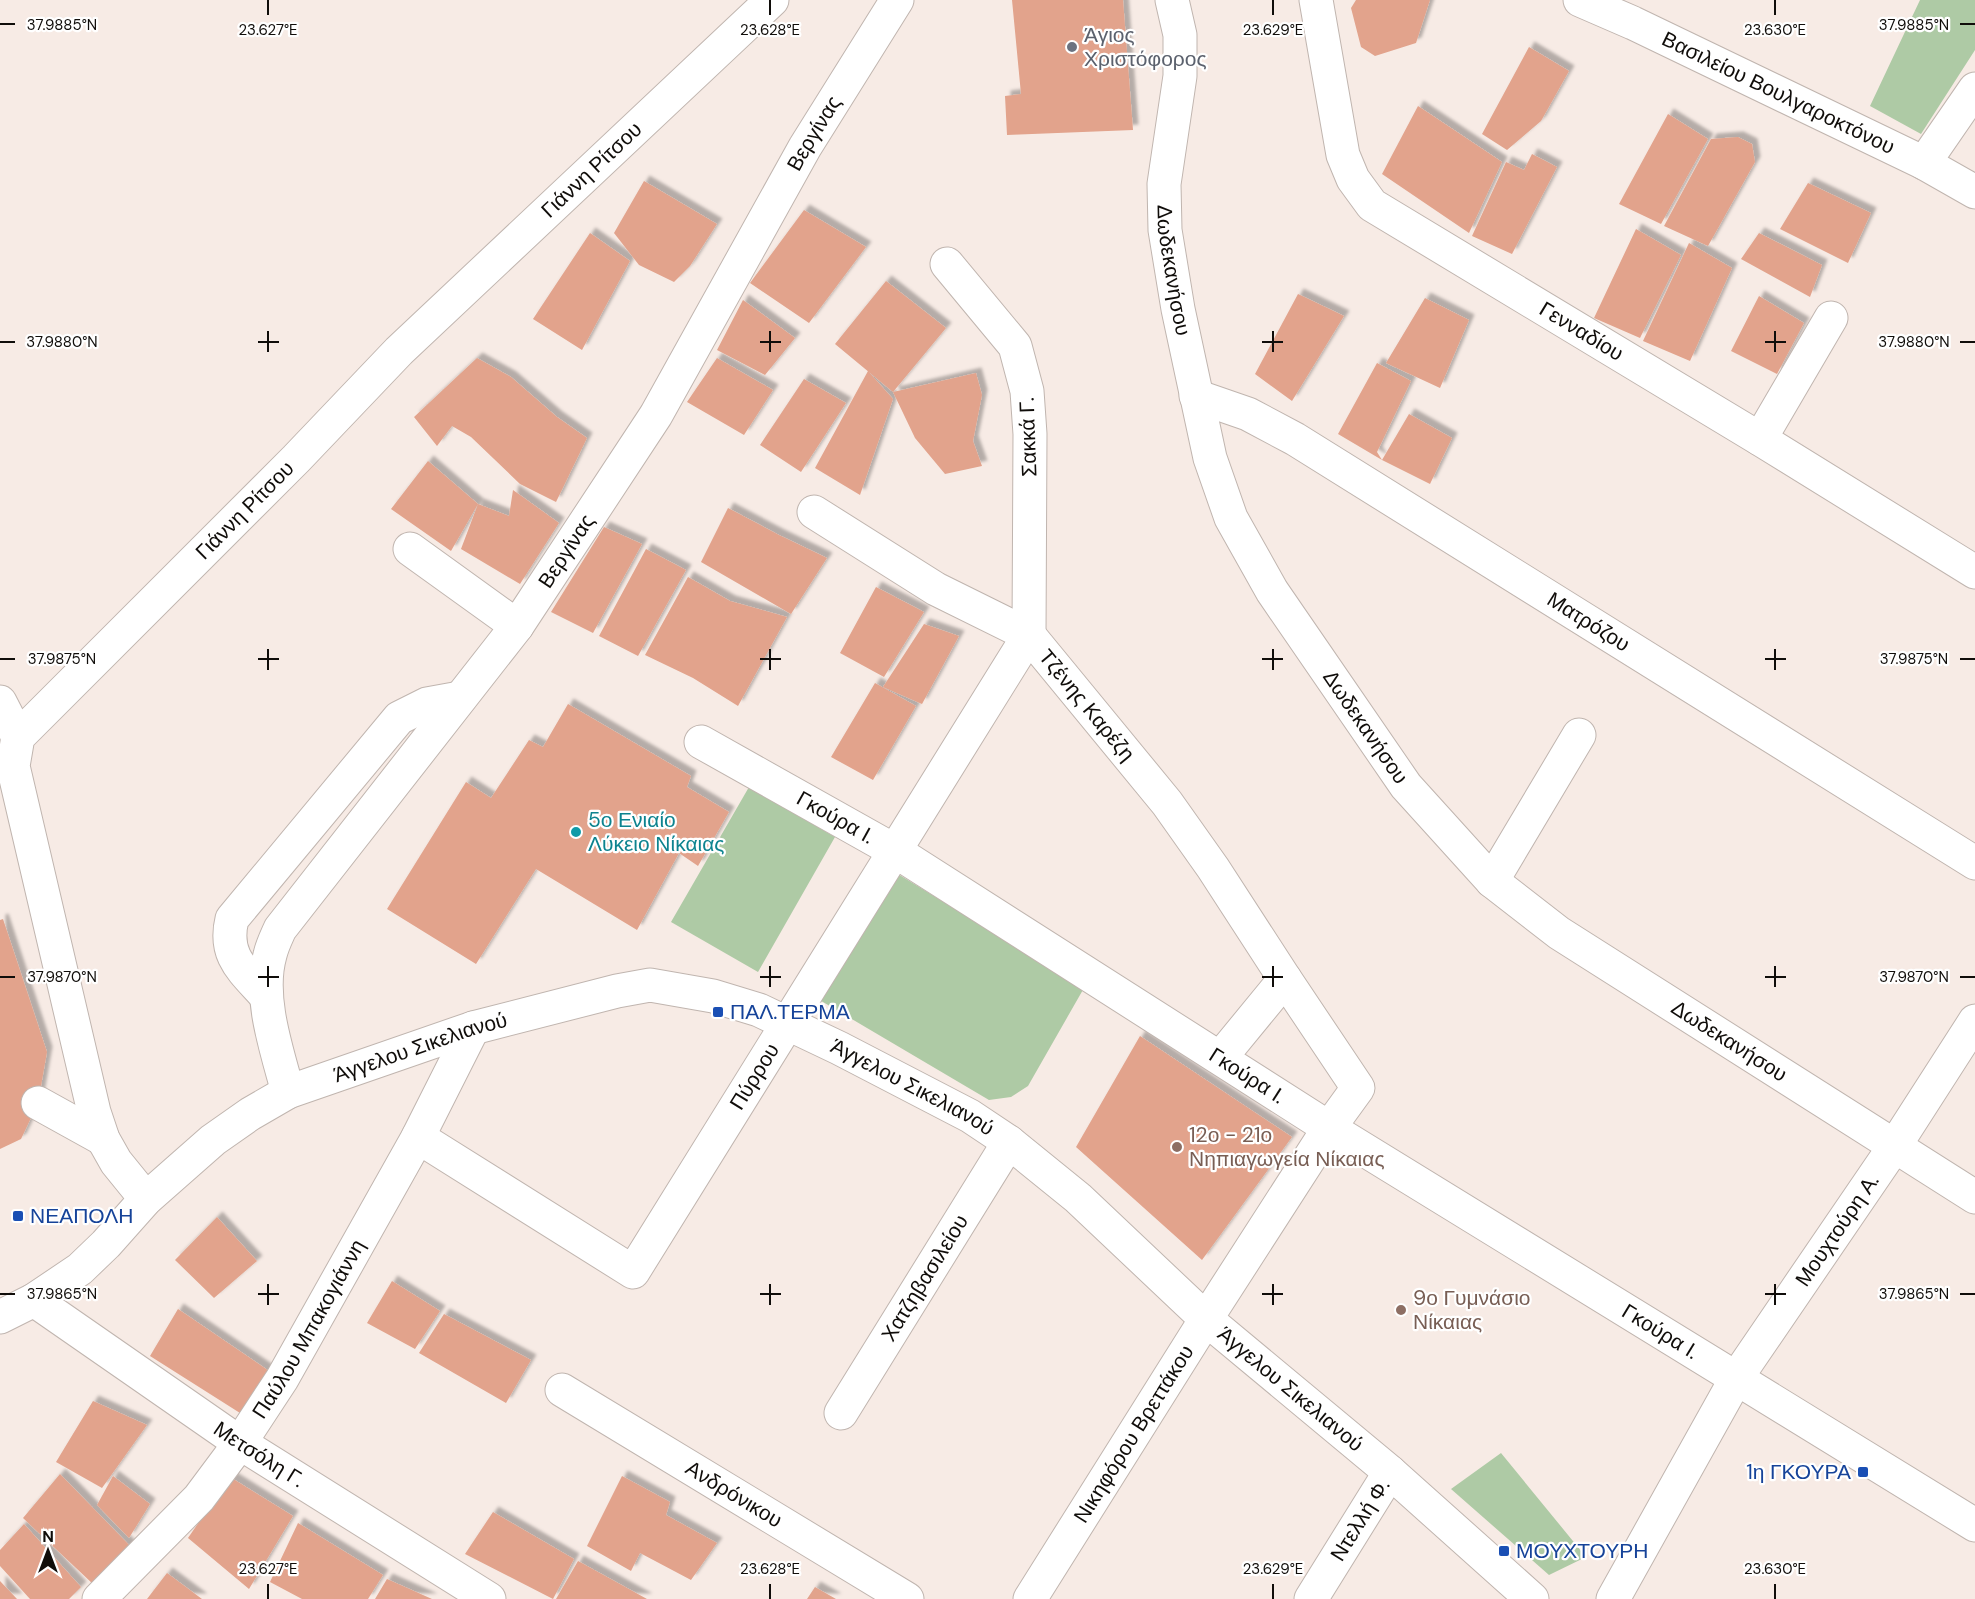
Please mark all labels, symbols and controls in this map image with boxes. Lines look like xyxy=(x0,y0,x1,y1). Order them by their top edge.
text: 37.9885°N xyxy=(27,15,97,35)
text: 37.9885°N xyxy=(1879,15,1949,35)
text: 23.627°E xyxy=(238,20,298,40)
text: 23.628°E xyxy=(740,20,800,40)
text: 23.629°E xyxy=(1243,20,1303,40)
text: 23.630°E xyxy=(1744,20,1806,40)
place label: Άγιος Χριστόφορος xyxy=(1084,21,1207,73)
street label: Βασιλείου Βουλγαροκτόνου xyxy=(1657,25,1899,161)
marker: Άγιος Χριστόφορος xyxy=(1065,40,1079,54)
street label: Βεργίνας xyxy=(780,90,848,176)
street label: Γιάννη Ρίτσου xyxy=(535,116,648,224)
street label: Δωδεκανήσου xyxy=(1150,204,1197,338)
street label: Γενναδίου xyxy=(1534,295,1629,367)
text: 37.9880°N xyxy=(26,332,98,352)
text: 37.9880°N xyxy=(1878,332,1950,352)
street label: Σακκά Γ. xyxy=(1013,397,1043,477)
street label: Γιάννη Ρίτσου xyxy=(189,455,300,566)
street label: Βεργίνας xyxy=(532,509,601,594)
street label: Ματρόζου xyxy=(1542,586,1635,658)
street label: Τζένης Καρέζη xyxy=(1032,643,1141,767)
text: 37.9875°N xyxy=(28,649,96,669)
text: 37.9875°N xyxy=(1880,649,1948,669)
street label: Δωδεκανήσου xyxy=(1317,665,1415,790)
street label: Γκούρα Ι. xyxy=(791,784,879,850)
place label: 5ο Ενιαίο Λύκειο Νίκαιας xyxy=(588,806,724,858)
marker: 5ο Ενιαίο Λύκειο Νίκαιας xyxy=(569,825,583,839)
text: 37.9870°N xyxy=(27,967,97,987)
text: 37.9870°N xyxy=(1879,967,1949,987)
street label: Δωδεκανήσου xyxy=(1666,994,1793,1088)
place label: ΠΑΛ.ΤΕΡΜΑ xyxy=(730,998,850,1026)
marker: ΠΑΛ.ΤΕΡΜΑ xyxy=(711,1005,725,1019)
street label: Άγγελου Σικελιανού xyxy=(330,1006,510,1089)
street label: Άγγελου Σικελιανού xyxy=(826,1032,1000,1142)
street label: Πύρρου xyxy=(723,1038,786,1115)
street label: Γκούρα Ι. xyxy=(1204,1041,1290,1110)
place label: 12ο - 21ο Νηπιαγωγεία Νίκαιας xyxy=(1189,1121,1385,1173)
marker: 12ο - 21ο Νηπιαγωγεία Νίκαιας xyxy=(1170,1140,1184,1154)
street label: Μουχτούρη Α. xyxy=(1789,1169,1885,1292)
place label: ΝΕΑΠΟΛΗ xyxy=(30,1202,134,1230)
marker: ΝΕΑΠΟΛΗ xyxy=(11,1209,25,1223)
street label: Χατζηβασιλείου xyxy=(875,1209,975,1347)
street label: Παύλου Μπακογιάννη xyxy=(246,1234,372,1424)
text: 37.9865°N xyxy=(27,1284,97,1304)
place label: 9ο Γυμνάσιο Νίκαιας xyxy=(1413,1284,1531,1336)
text: 37.9865°N xyxy=(1879,1284,1949,1304)
street label: Γκούρα Ι. xyxy=(1617,1297,1704,1366)
marker: 9ο Γυμνάσιο Νίκαιας xyxy=(1394,1303,1408,1317)
street label: Άγγελου Σικελιανού xyxy=(1212,1320,1369,1458)
street label: Νικηφόρου Βρεττάκου xyxy=(1067,1340,1200,1528)
street label: Μετσόλη Γ. xyxy=(208,1415,310,1494)
street label: Ανδρόνικου xyxy=(680,1454,787,1534)
place label: 1η ΓΚΟΥΡΑ xyxy=(1746,1458,1851,1486)
marker: 1η ΓΚΟΥΡΑ xyxy=(1856,1465,1870,1479)
street label: Ντελλή Φ. xyxy=(1324,1474,1396,1567)
north arrow xyxy=(18,1521,78,1581)
text: N xyxy=(42,1526,54,1547)
place label: ΜΟΥΧΤΟΥΡΗ xyxy=(1516,1537,1648,1565)
marker: ΜΟΥΧΤΟΥΡΗ xyxy=(1497,1544,1511,1558)
text: 23.627°E xyxy=(238,1559,298,1579)
text: 23.628°E xyxy=(740,1559,800,1579)
text: 23.629°E xyxy=(1243,1559,1303,1579)
text: 23.630°E xyxy=(1744,1559,1806,1579)

